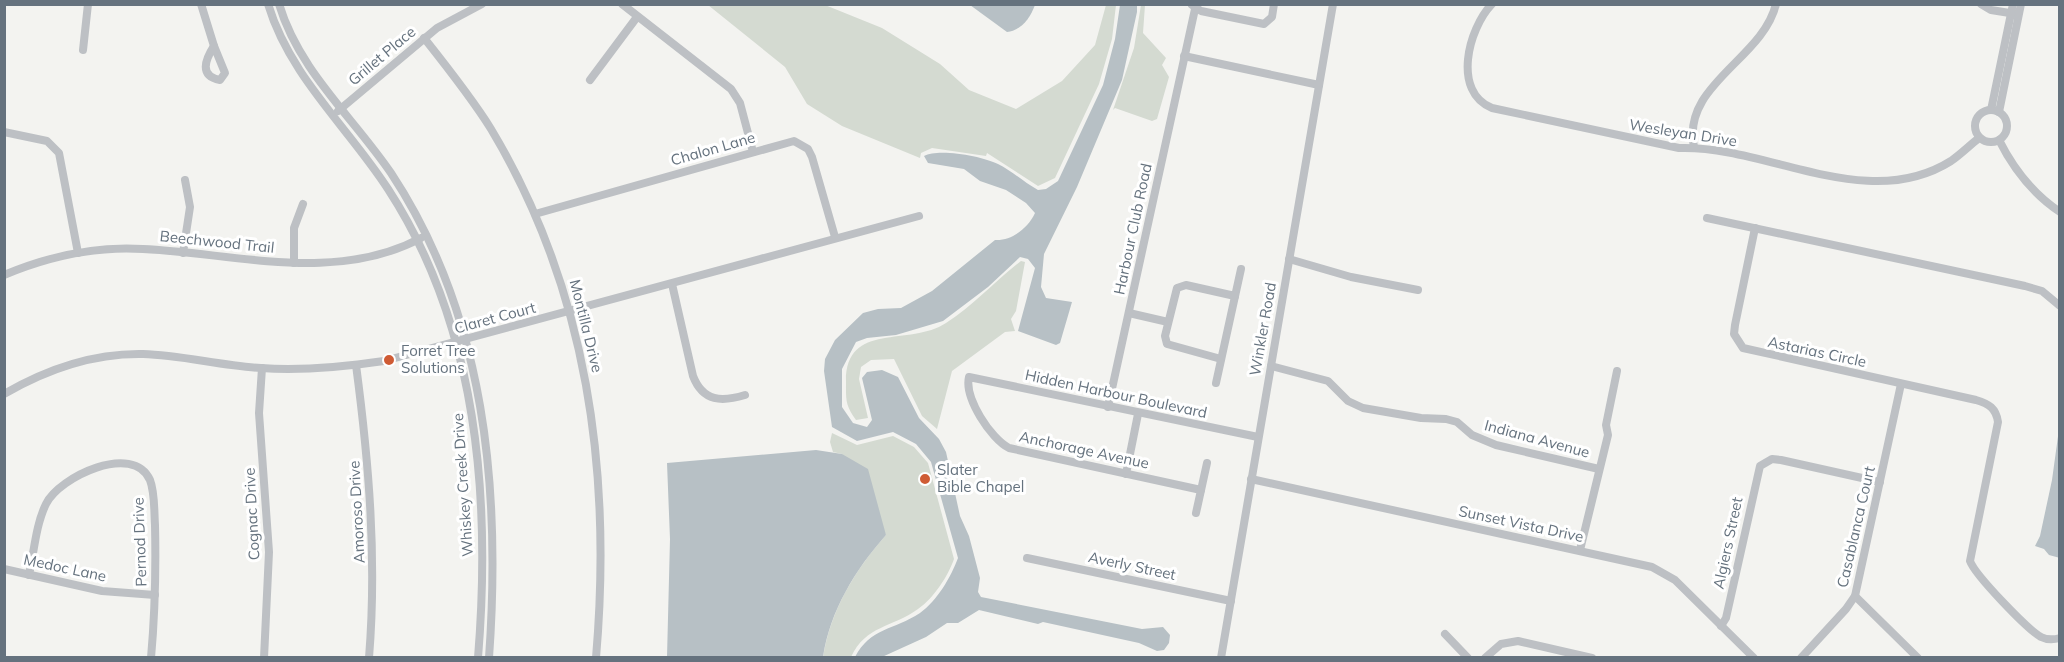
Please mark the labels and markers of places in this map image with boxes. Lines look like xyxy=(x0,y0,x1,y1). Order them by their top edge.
place label: Forret Tree Solutions xyxy=(401,341,475,377)
marker: Forret Tree Solutions xyxy=(382,353,396,367)
place label: Slater Bible Chapel xyxy=(937,460,1024,496)
marker: Slater Bible Chapel xyxy=(918,472,932,486)

